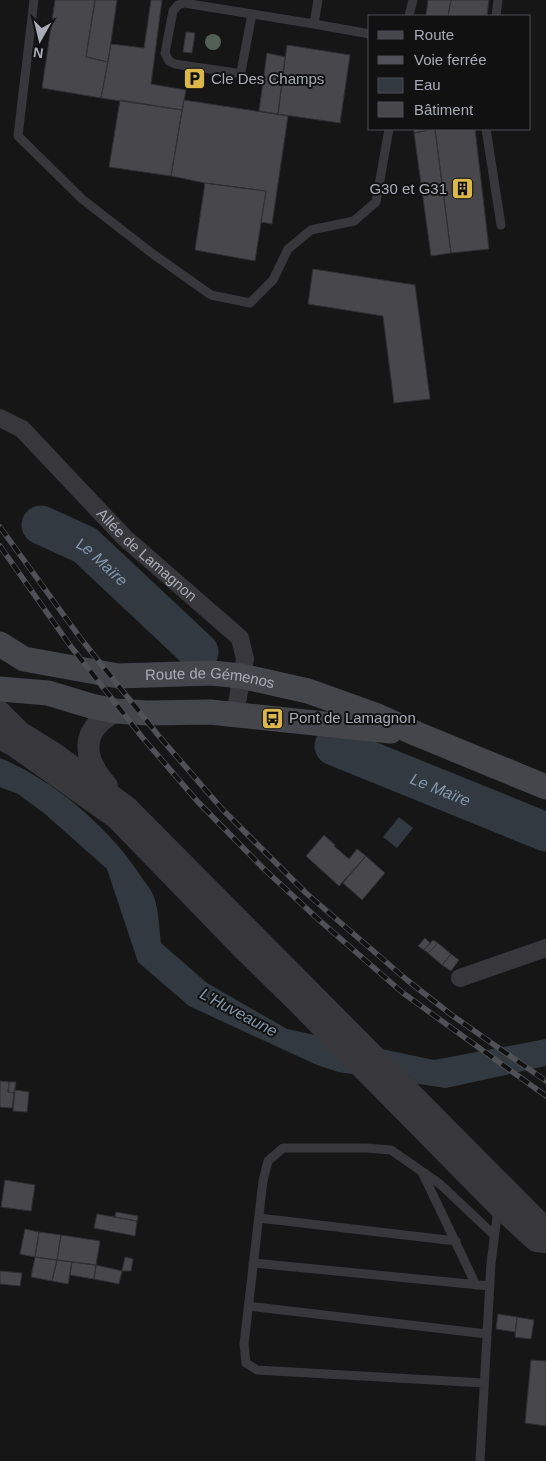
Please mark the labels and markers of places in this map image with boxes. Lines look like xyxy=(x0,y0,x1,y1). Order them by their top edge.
parking icon: Cle Des Champs xyxy=(183,67,207,91)
place label: Cle Des Champs xyxy=(211,70,324,87)
building icon: G30 et G31 xyxy=(451,177,475,201)
place label: G30 et G31 xyxy=(369,180,447,197)
bus stop icon: Pont de Lamagnon xyxy=(261,706,285,730)
place label: Pont de Lamagnon xyxy=(289,709,416,726)

